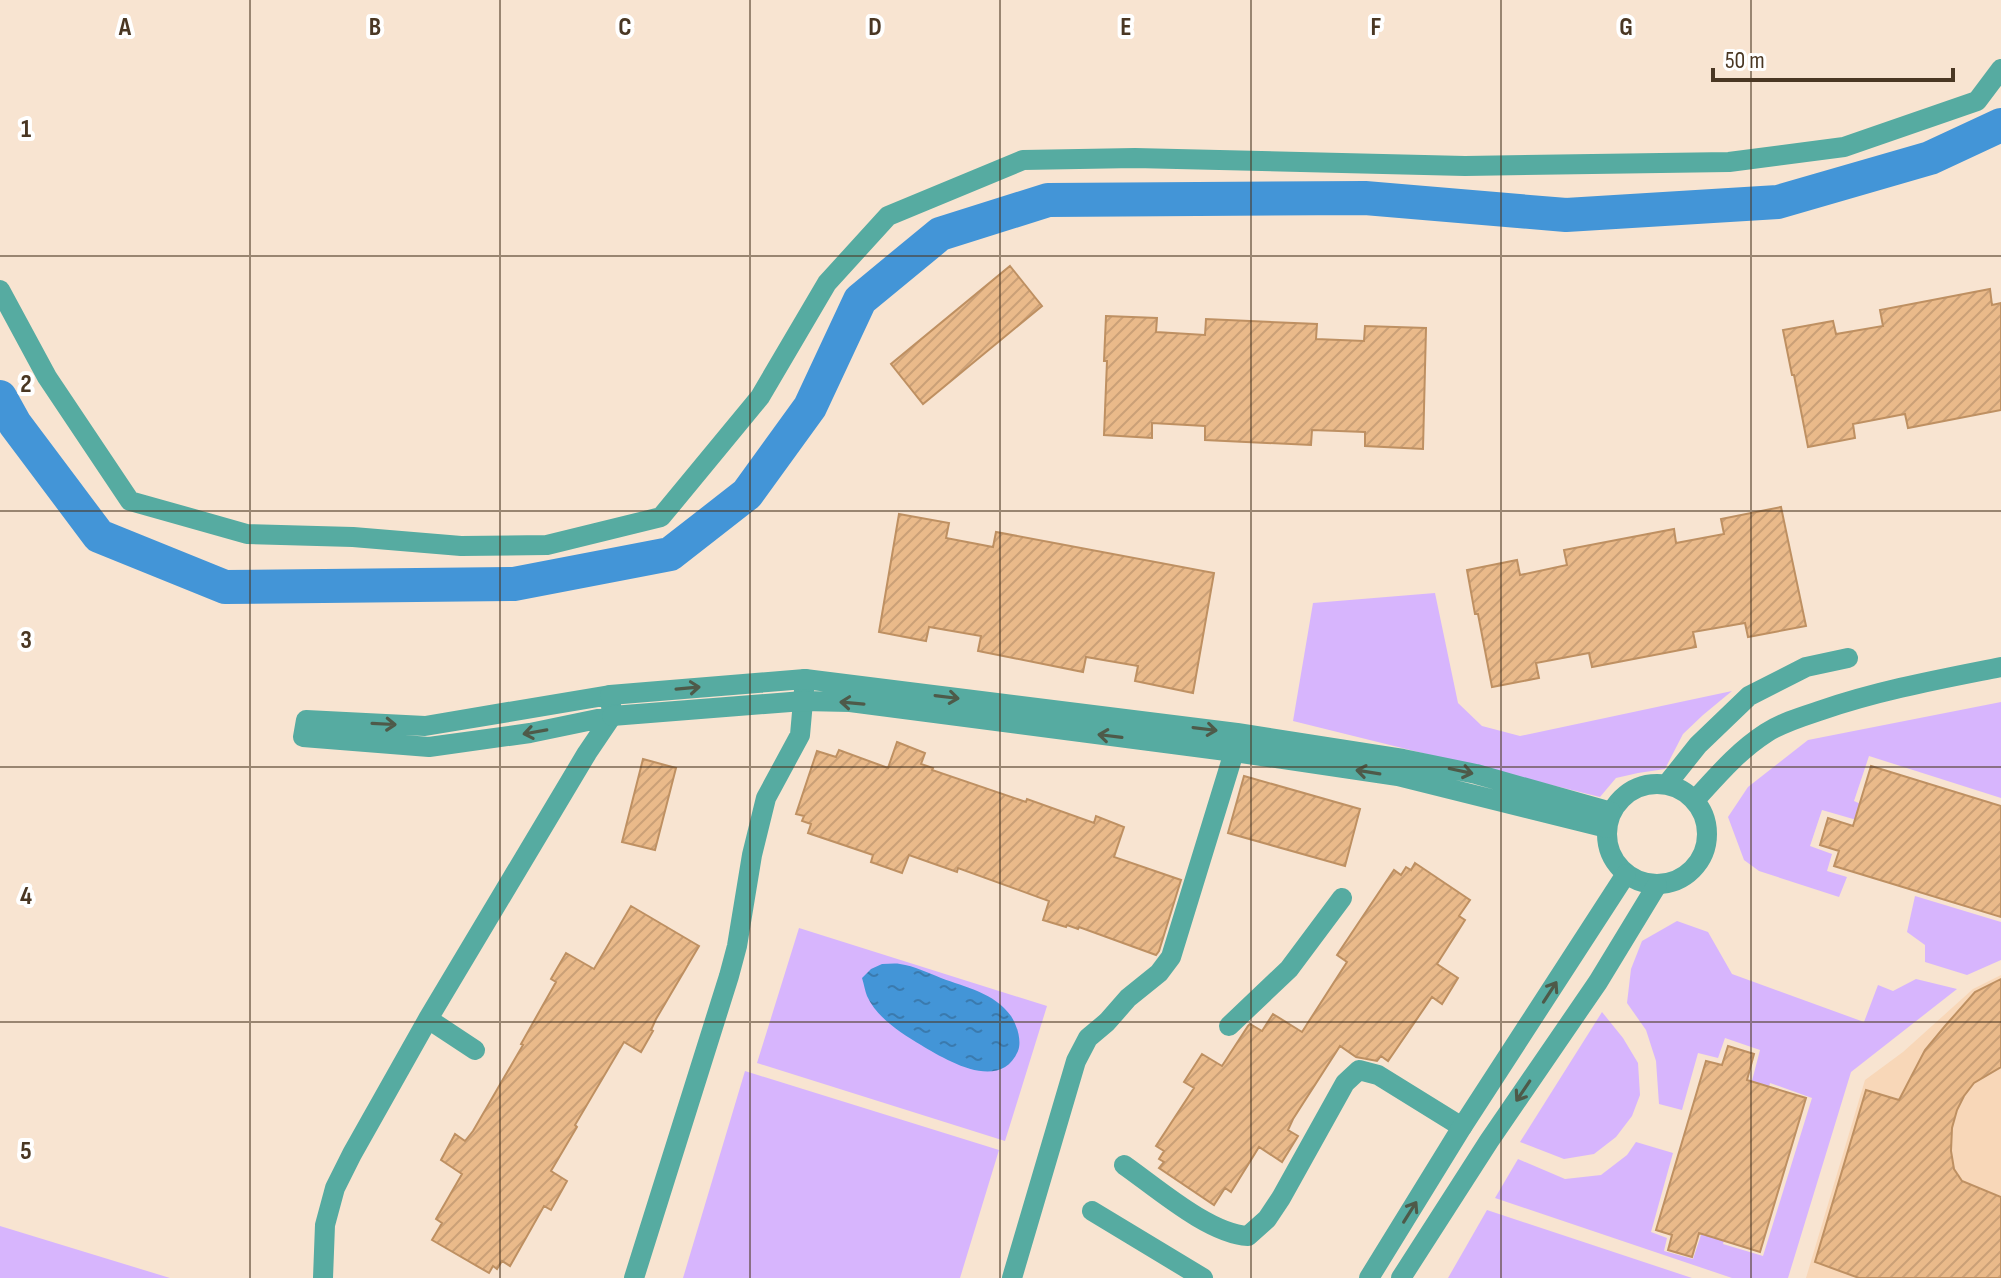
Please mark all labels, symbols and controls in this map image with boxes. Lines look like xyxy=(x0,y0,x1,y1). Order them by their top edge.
text: A xyxy=(118,12,132,43)
text: B xyxy=(369,12,381,43)
text: C xyxy=(618,12,632,43)
text: D xyxy=(868,12,882,43)
text: E xyxy=(1120,12,1132,43)
text: F xyxy=(1371,12,1382,43)
text: G xyxy=(1619,12,1633,43)
scale bar xyxy=(1713,32,1953,82)
text: 50 m xyxy=(1725,46,1765,75)
text: 1 xyxy=(21,114,31,145)
text: 2 xyxy=(20,369,32,400)
text: 3 xyxy=(20,625,32,656)
one-way arrow xyxy=(674,680,701,695)
one-way arrow xyxy=(934,690,959,705)
one-way arrow xyxy=(839,696,866,711)
one-way arrow xyxy=(370,716,397,731)
one-way arrow xyxy=(1191,721,1218,736)
one-way arrow xyxy=(523,725,548,740)
one-way arrow xyxy=(1097,728,1124,743)
one-way arrow xyxy=(1356,764,1381,779)
one-way arrow xyxy=(1448,764,1473,779)
text: 4 xyxy=(20,881,32,912)
one-way arrow xyxy=(1542,981,1558,1004)
one-way arrow xyxy=(1515,1080,1531,1102)
text: 5 xyxy=(20,1136,32,1167)
one-way arrow xyxy=(1403,1201,1419,1224)

